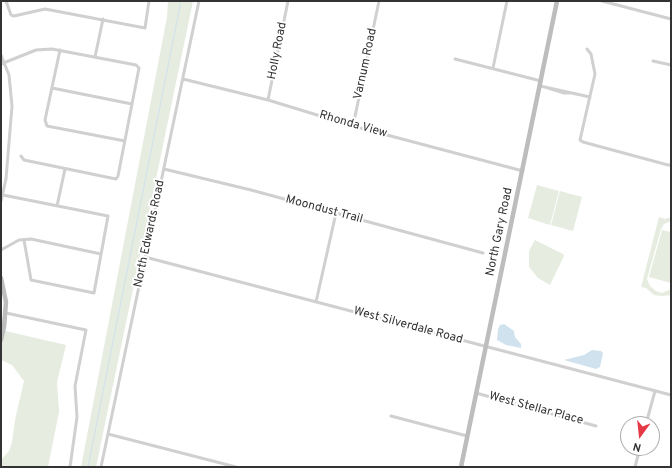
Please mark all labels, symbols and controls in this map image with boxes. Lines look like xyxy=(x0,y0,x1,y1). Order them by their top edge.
street label: Holly Road xyxy=(265,21,291,81)
street label: Varnum Road xyxy=(351,27,381,101)
street label: Rhonda View xyxy=(317,108,389,142)
street label: North Edwards Road xyxy=(132,179,168,289)
street label: North Gary Road xyxy=(484,186,516,278)
street label: Moondust Trail xyxy=(284,193,364,227)
street label: West Silverdale Road xyxy=(352,304,464,348)
street label: West Stellar Place xyxy=(487,389,585,429)
north arrow xyxy=(620,416,660,456)
text: N xyxy=(632,439,643,454)

